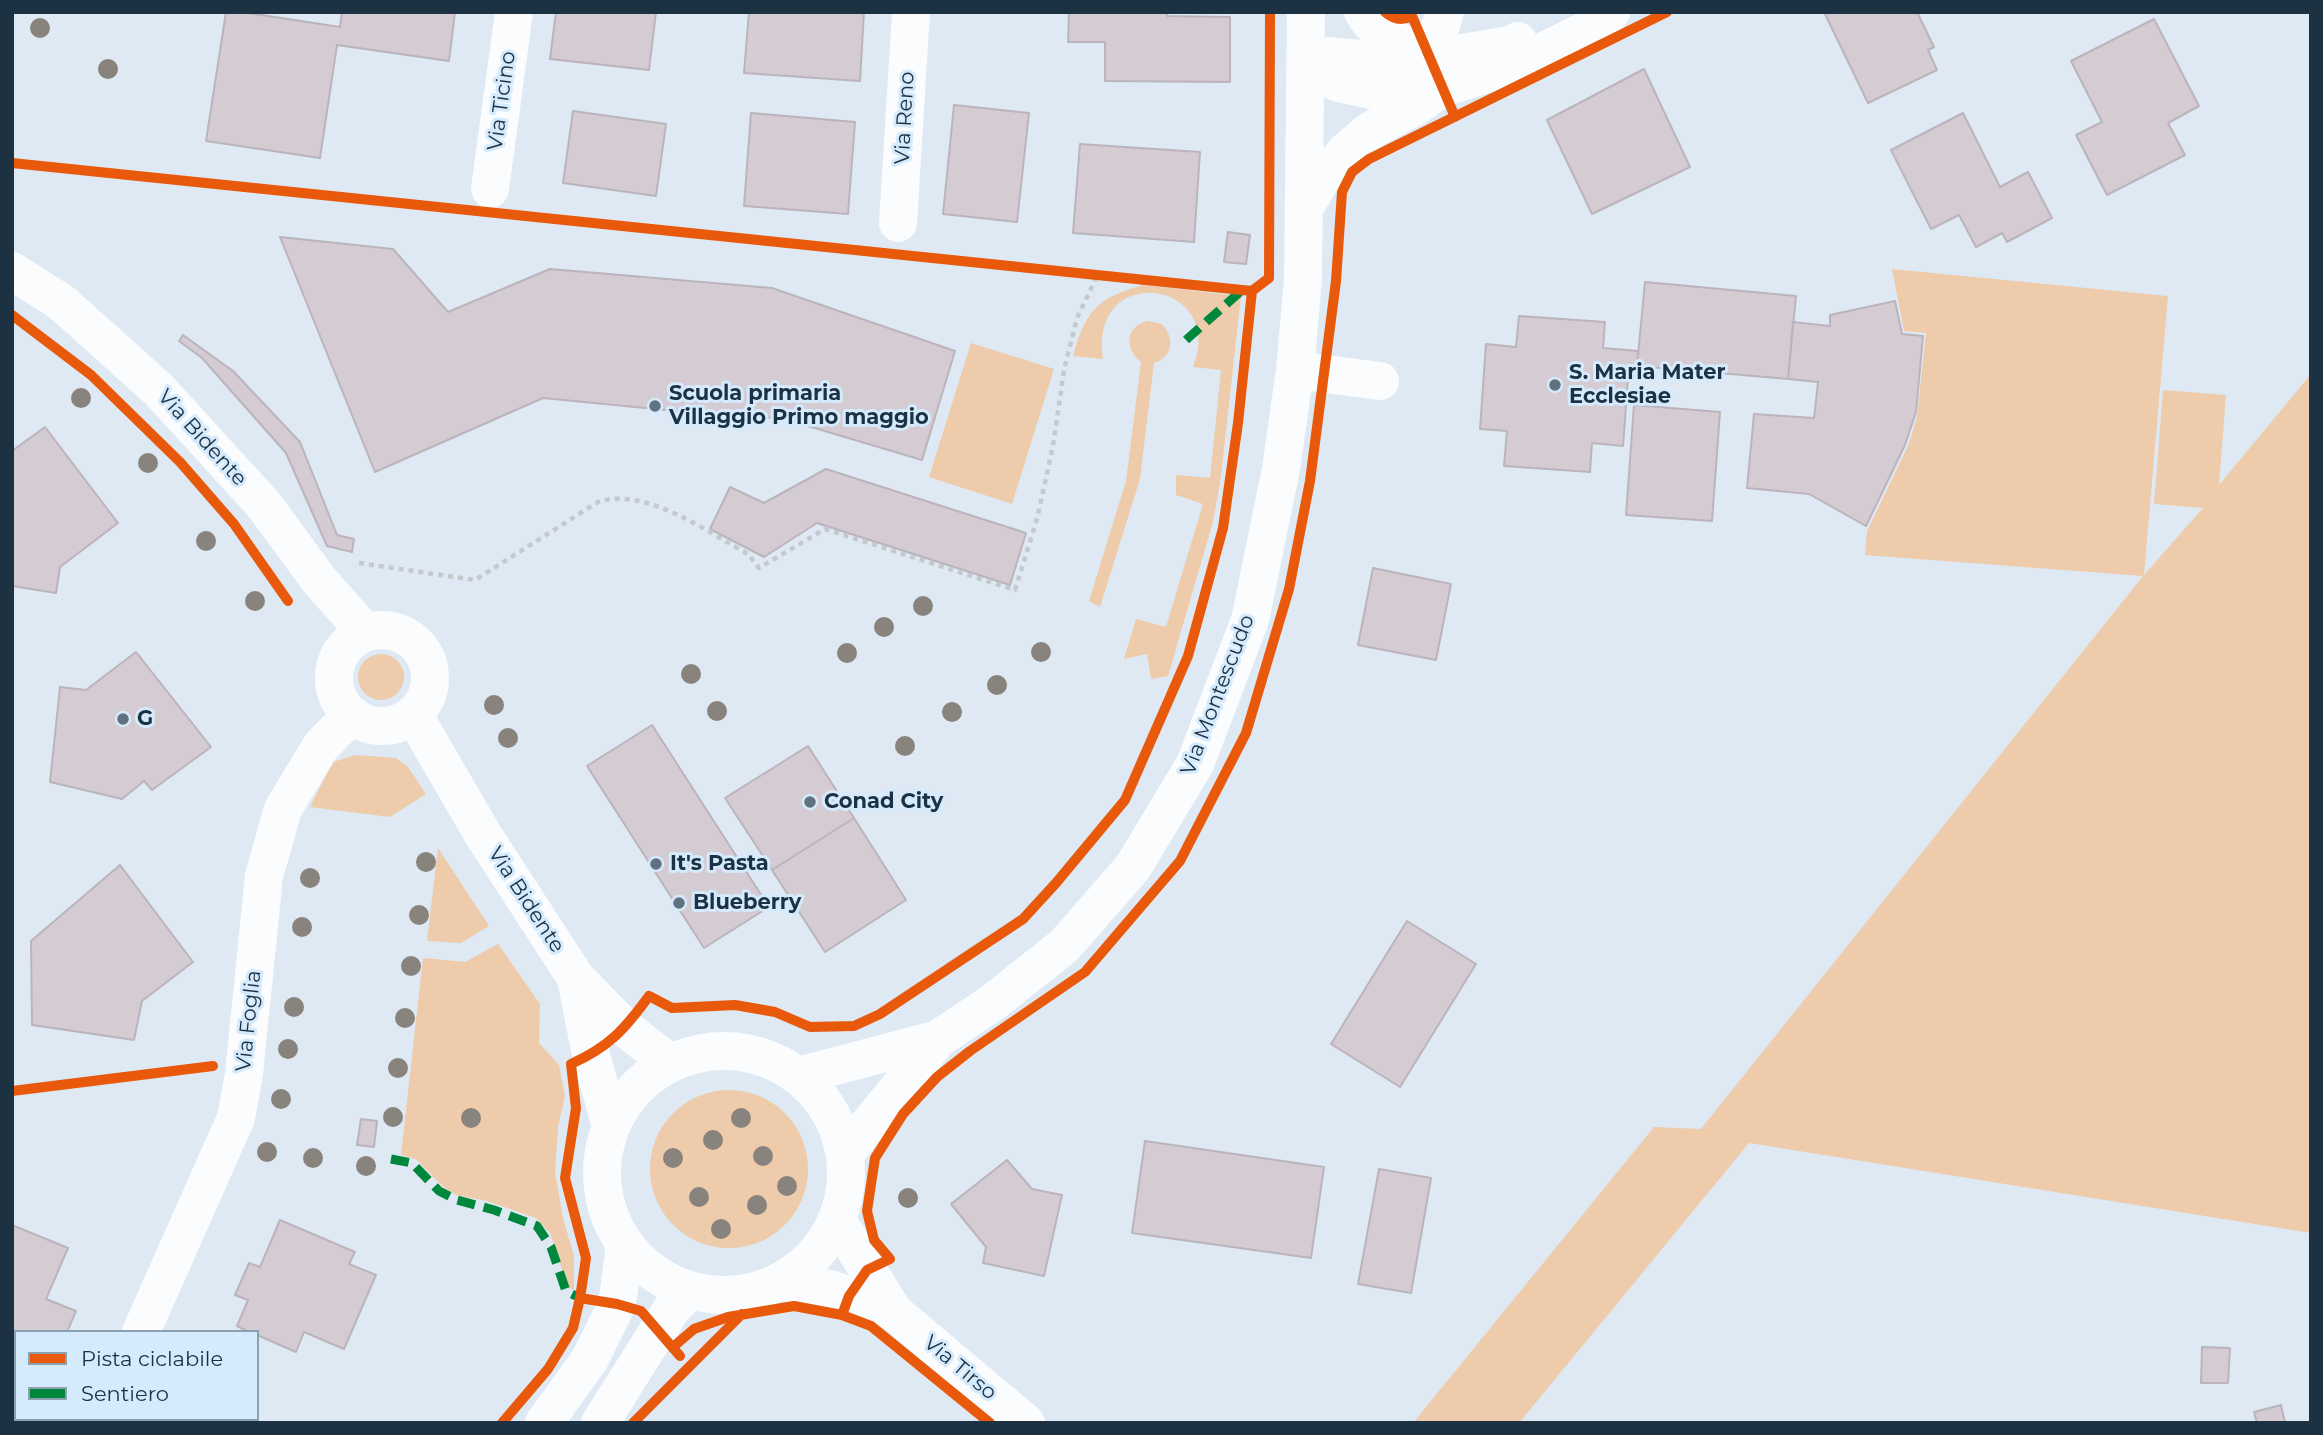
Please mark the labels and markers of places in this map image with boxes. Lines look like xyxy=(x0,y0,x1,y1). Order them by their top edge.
place label: S. Maria Mater Ecclesiae xyxy=(1569,360,1726,410)
marker: S. Maria Mater Ecclesiae xyxy=(1547,377,1563,393)
place label: Scuola primaria Villaggio Primo maggio xyxy=(669,381,929,431)
marker: Scuola primaria Villaggio Primo maggio xyxy=(647,398,663,414)
place label: G xyxy=(137,706,153,732)
marker: G xyxy=(115,711,131,727)
place label: Conad City xyxy=(824,789,943,815)
marker: Conad City xyxy=(802,794,818,810)
place label: It's Pasta xyxy=(670,851,769,877)
marker: It's Pasta xyxy=(648,856,664,872)
place label: Blueberry xyxy=(693,890,801,916)
marker: Blueberry xyxy=(671,895,687,911)

